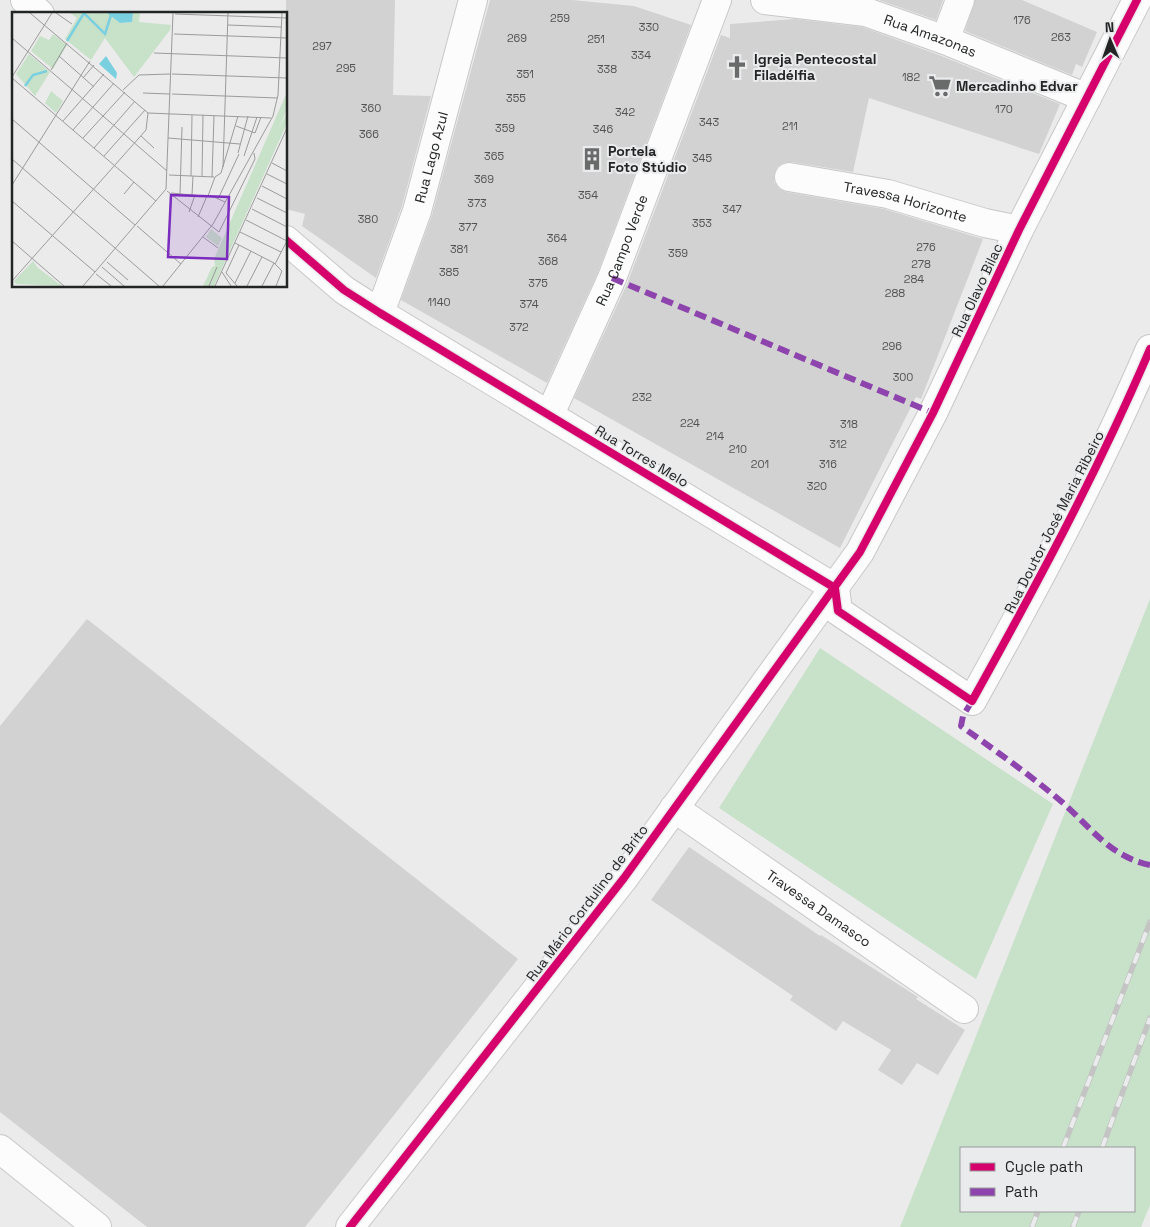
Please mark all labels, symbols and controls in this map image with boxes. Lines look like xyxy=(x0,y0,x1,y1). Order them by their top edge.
street label: Rua Amazonas xyxy=(881,10,979,61)
house number: 259 xyxy=(550,11,570,25)
inset map xyxy=(12,12,288,288)
house number: 176 xyxy=(1013,13,1031,27)
north arrow xyxy=(1085,15,1135,65)
text: N xyxy=(1105,18,1115,36)
house number: 330 xyxy=(639,20,659,34)
house number: 263 xyxy=(1051,30,1071,44)
house number: 269 xyxy=(507,31,527,45)
house number: 251 xyxy=(587,32,605,46)
house number: 297 xyxy=(312,39,332,53)
house number: 334 xyxy=(631,48,651,62)
place label: Igreja Pentecostal Filadélfia xyxy=(754,50,877,84)
church icon: Igreja Pentecostal Filadélfia xyxy=(724,54,750,80)
house number: 295 xyxy=(336,61,356,75)
house number: 338 xyxy=(597,62,617,76)
house number: 351 xyxy=(516,67,534,81)
house number: 182 xyxy=(902,70,920,84)
supermarket icon: Mercadinho Edvar xyxy=(927,73,953,99)
place label: Mercadinho Edvar xyxy=(956,77,1078,95)
house number: 355 xyxy=(506,91,526,105)
house number: 360 xyxy=(361,101,381,115)
house number: 170 xyxy=(995,102,1013,116)
house number: 342 xyxy=(615,105,635,119)
street label: Rua Lago Azul xyxy=(411,110,452,205)
house number: 343 xyxy=(699,115,719,129)
house number: 211 xyxy=(782,119,798,133)
house number: 359 xyxy=(495,121,515,135)
house number: 346 xyxy=(593,122,613,136)
house number: 366 xyxy=(359,127,379,141)
place label: Portela Foto Stúdio xyxy=(608,142,687,176)
building icon: Portela Foto Stúdio xyxy=(579,146,605,172)
house number: 365 xyxy=(484,149,504,163)
house number: 345 xyxy=(692,151,712,165)
house number: 369 xyxy=(474,172,494,186)
street label: Travessa Horizonte xyxy=(842,178,969,226)
house number: 354 xyxy=(578,188,598,202)
street label: Rua Campo Verde xyxy=(592,192,652,309)
house number: 373 xyxy=(467,196,487,210)
house number: 347 xyxy=(722,202,742,216)
house number: 380 xyxy=(358,212,378,226)
house number: 353 xyxy=(692,216,712,230)
house number: 377 xyxy=(458,220,478,234)
house number: 364 xyxy=(547,231,567,245)
house number: 276 xyxy=(916,240,936,254)
street label: Rua Olavo Bilac xyxy=(947,240,1007,340)
house number: 381 xyxy=(450,242,468,256)
house number: 359 xyxy=(668,246,688,260)
house number: 368 xyxy=(538,254,558,268)
house number: 278 xyxy=(911,257,931,271)
house number: 385 xyxy=(439,265,459,279)
house number: 284 xyxy=(904,272,924,286)
house number: 375 xyxy=(528,276,548,290)
house number: 288 xyxy=(885,286,905,300)
house number: 1140 xyxy=(427,295,451,309)
house number: 374 xyxy=(519,297,539,311)
house number: 372 xyxy=(509,320,529,334)
house number: 296 xyxy=(882,339,902,353)
house number: 300 xyxy=(893,370,913,384)
house number: 232 xyxy=(632,390,652,404)
house number: 224 xyxy=(680,416,700,430)
house number: 318 xyxy=(840,417,858,431)
street label: Rua Torres Melo xyxy=(592,421,692,491)
street label: Rua Doutor José Maria Ribeiro xyxy=(1000,428,1108,616)
house number: 214 xyxy=(706,429,724,443)
house number: 312 xyxy=(829,437,847,451)
house number: 210 xyxy=(729,442,747,456)
house number: 201 xyxy=(751,457,769,471)
house number: 316 xyxy=(819,457,837,471)
house number: 320 xyxy=(807,479,827,493)
street label: Rua Mário Cordulino de Brito xyxy=(522,821,652,985)
street label: Travessa Damasco xyxy=(763,866,875,951)
legend xyxy=(960,1147,1135,1212)
text: Cycle path xyxy=(1005,1157,1083,1176)
text: Path xyxy=(1005,1182,1038,1201)

